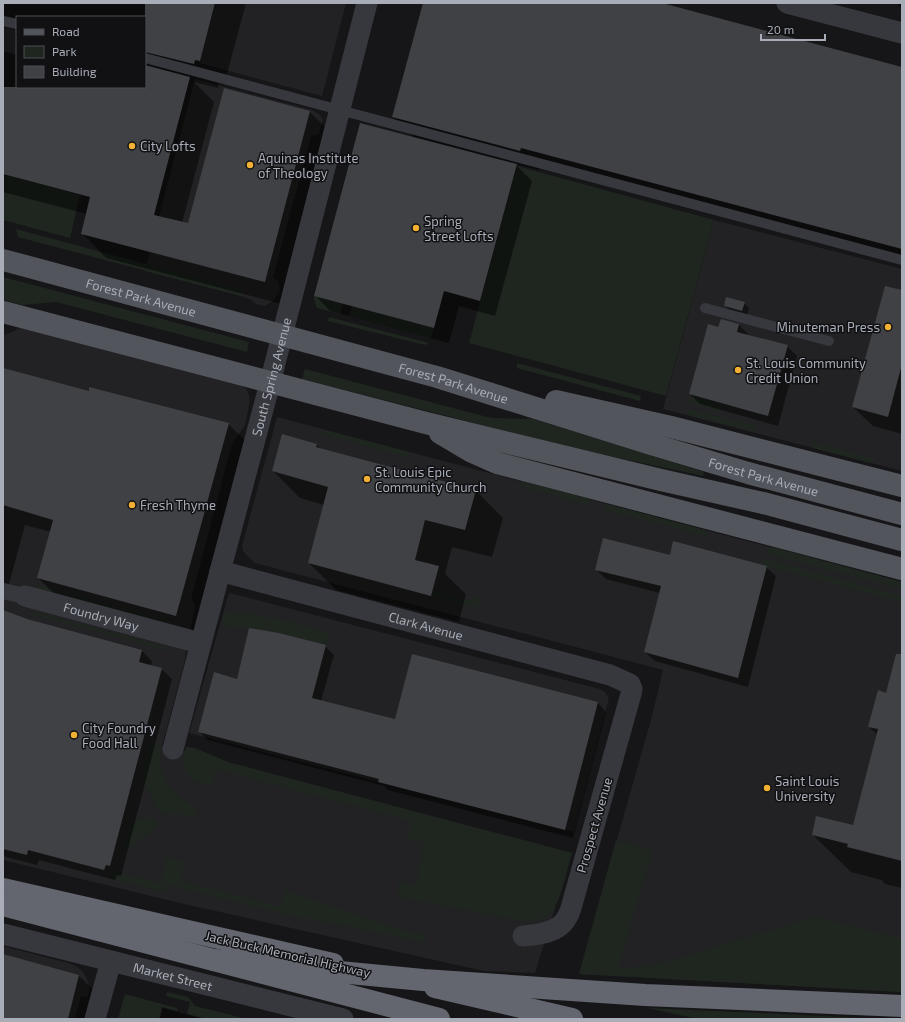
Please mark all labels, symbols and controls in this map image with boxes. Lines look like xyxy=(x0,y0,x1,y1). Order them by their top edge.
legend xyxy=(16,16,146,88)
scale bar xyxy=(761,16,825,42)
text: 20 m xyxy=(767,22,794,36)
text: Road xyxy=(52,24,80,38)
text: Park xyxy=(52,44,77,58)
text: Building xyxy=(52,64,97,78)
place label: City Lofts xyxy=(140,138,196,154)
marker: City Lofts xyxy=(127,141,137,151)
place label: Aquinas Institute of Theology xyxy=(258,150,358,181)
marker: Aquinas Institute of Theology xyxy=(245,160,255,170)
place label: Spring Street Lofts xyxy=(424,213,494,244)
marker: Spring Street Lofts xyxy=(411,223,421,233)
street label: Forest Park Avenue xyxy=(84,275,198,320)
street label: South Spring Avenue xyxy=(248,316,294,438)
place label: Minuteman Press xyxy=(777,319,880,335)
marker: Minuteman Press xyxy=(883,322,893,332)
place label: St. Louis Community Credit Union xyxy=(746,355,866,386)
street label: Forest Park Avenue xyxy=(397,359,510,407)
marker: St. Louis Community Credit Union xyxy=(733,365,743,375)
street label: Forest Park Avenue xyxy=(707,454,820,499)
place label: St. Louis Epic Community Church xyxy=(375,464,487,495)
marker: St. Louis Epic Community Church xyxy=(362,474,372,484)
place label: Fresh Thyme xyxy=(140,497,216,513)
marker: Fresh Thyme xyxy=(127,500,137,510)
street label: Foundry Way xyxy=(62,599,141,634)
street label: Clark Avenue xyxy=(387,608,465,643)
place label: City Foundry Food Hall xyxy=(82,720,156,751)
marker: City Foundry Food Hall xyxy=(69,730,79,740)
place label: Saint Louis University xyxy=(775,773,839,804)
street label: Prospect Avenue xyxy=(573,775,615,875)
marker: Saint Louis University xyxy=(762,783,772,793)
street label: Jack Buck Memorial Highway xyxy=(204,927,372,981)
street label: Market Street xyxy=(131,959,214,994)

